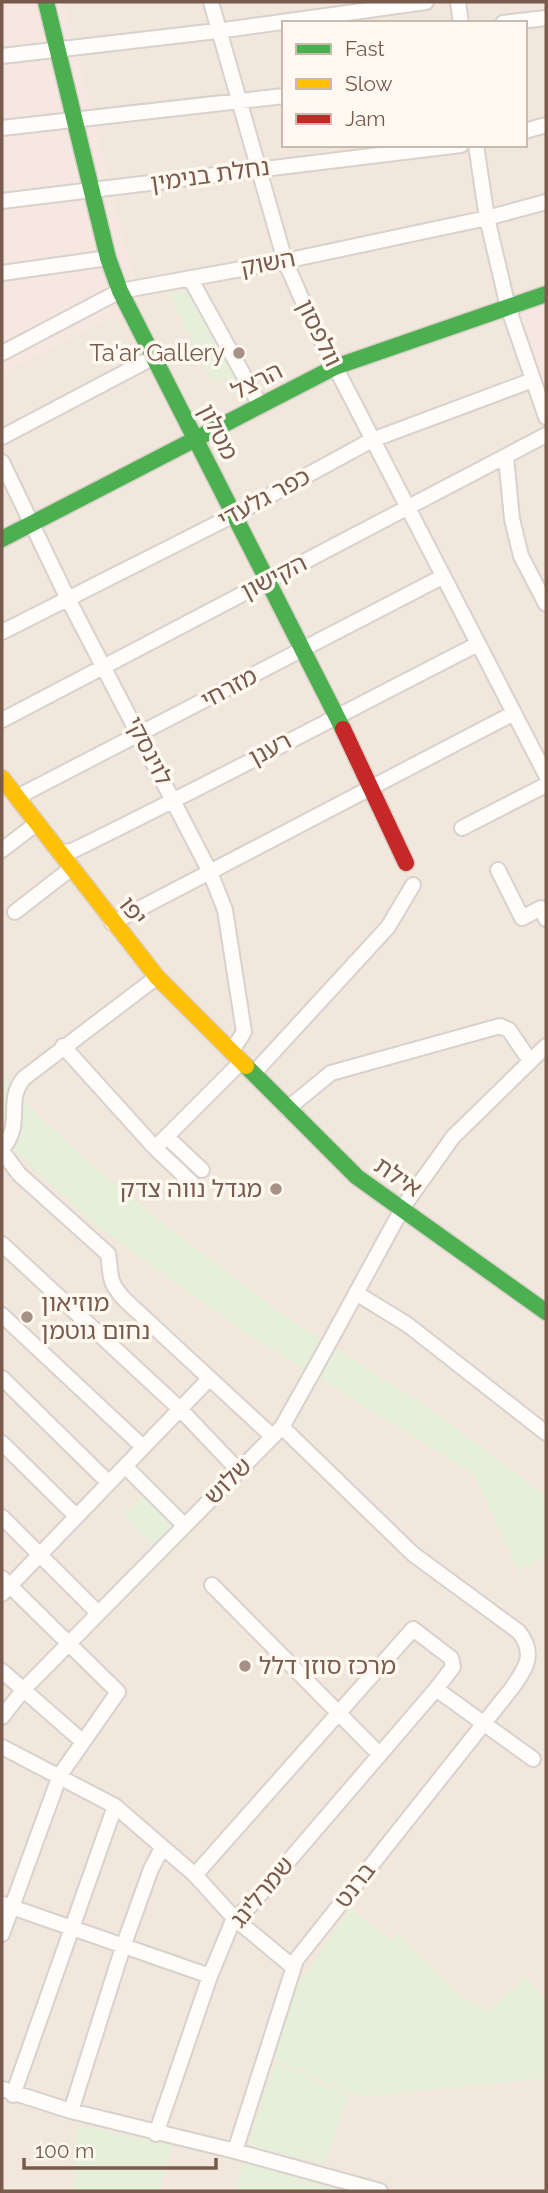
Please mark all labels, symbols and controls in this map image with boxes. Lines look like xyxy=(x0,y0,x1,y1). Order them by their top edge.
legend xyxy=(282,21,527,147)
text: Fast xyxy=(345,36,385,61)
text: Slow xyxy=(345,71,393,96)
text: Jam xyxy=(345,106,386,131)
street label: נחלת בנימין xyxy=(148,152,271,197)
street label: השוק xyxy=(238,243,298,282)
street label: וולפסון xyxy=(291,294,348,371)
place label: Ta'ar Gallery xyxy=(90,338,225,367)
marker: Ta'ar Gallery xyxy=(231,345,247,361)
street label: הרצל xyxy=(226,355,287,406)
street label: מטלון xyxy=(192,399,245,465)
street label: כפר גלעדי xyxy=(213,461,315,534)
street label: הקישון xyxy=(236,548,311,605)
street label: מזרחי xyxy=(196,661,262,714)
street label: לוינסקי xyxy=(120,711,179,790)
street label: רענן xyxy=(244,725,296,772)
street label: יפו xyxy=(113,891,153,931)
street label: אילת xyxy=(369,1150,427,1203)
place label: מגדל נווה צדק xyxy=(120,1174,262,1203)
marker: מגדל נווה צדק xyxy=(268,1181,284,1197)
place label: מוזיאון נחום גוטמן xyxy=(41,1288,150,1345)
marker: מוזיאון נחום גוטמן xyxy=(19,1309,35,1325)
street label: שלוש xyxy=(198,1451,257,1510)
place label: מרכז סוזן דלל xyxy=(259,1651,396,1680)
marker: מרכז סוזן דלל xyxy=(237,1658,253,1674)
street label: שמרלינג xyxy=(224,1850,300,1933)
street label: ברנט xyxy=(328,1856,381,1913)
scale bar xyxy=(24,2126,217,2170)
text: 100 m xyxy=(35,2138,94,2163)

